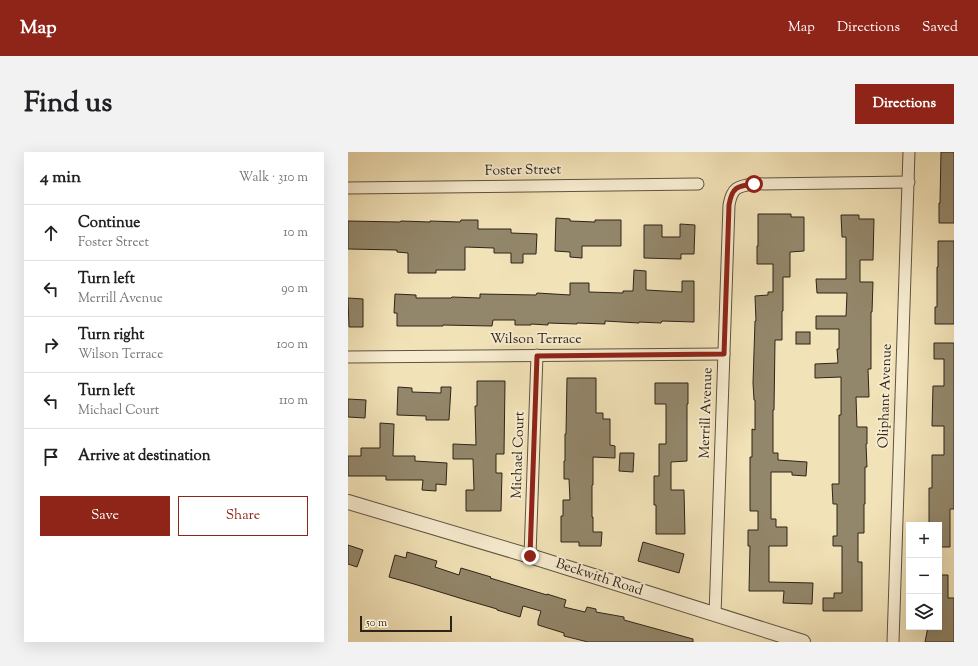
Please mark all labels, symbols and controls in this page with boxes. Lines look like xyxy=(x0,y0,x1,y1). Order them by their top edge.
text: Map xyxy=(20,15,57,42)
text: Map xyxy=(788,18,815,38)
text: Directions xyxy=(837,18,900,38)
text: Saved xyxy=(922,18,958,38)
text: Find us xyxy=(24,84,112,124)
button: Directions xyxy=(855,84,954,124)
street label: Foster Street xyxy=(485,160,562,182)
text: 4 min xyxy=(40,166,81,190)
text: Walk · 310 m xyxy=(239,169,308,187)
route start xyxy=(745,175,763,193)
text: Continue xyxy=(78,213,140,234)
icon: ahead xyxy=(40,222,62,244)
text: 10 m xyxy=(283,224,308,242)
text: Foster Street xyxy=(78,234,149,252)
text: Turn left xyxy=(78,269,135,290)
icon: left xyxy=(40,278,62,300)
text: 90 m xyxy=(281,280,308,298)
text: Merrill Avenue xyxy=(78,290,163,308)
text: Turn right xyxy=(78,325,144,346)
street label: Wilson Terrace xyxy=(490,330,582,350)
icon: right xyxy=(40,334,62,356)
text: 100 m xyxy=(276,336,308,354)
street label: Oliphant Avenue xyxy=(874,343,898,449)
text: Wilson Terrace xyxy=(78,346,163,364)
street label: Merrill Avenue xyxy=(695,367,719,459)
text: Turn left xyxy=(78,381,135,402)
icon: left xyxy=(40,390,62,412)
text: 110 m xyxy=(279,392,308,410)
text: Michael Court xyxy=(78,402,159,420)
street label: Michael Court xyxy=(507,411,531,499)
icon: arrive xyxy=(40,446,62,468)
text: Arrive at destination xyxy=(78,446,211,467)
button: Save xyxy=(40,496,170,536)
button: Share xyxy=(178,496,308,536)
map controls xyxy=(906,522,942,630)
button: + xyxy=(906,522,942,558)
route end xyxy=(521,547,539,565)
street label: Beckwith Road xyxy=(553,554,645,602)
button: − xyxy=(906,558,942,594)
button: layers xyxy=(906,594,942,630)
scale bar xyxy=(360,614,452,633)
text: 50 m xyxy=(366,615,387,631)

